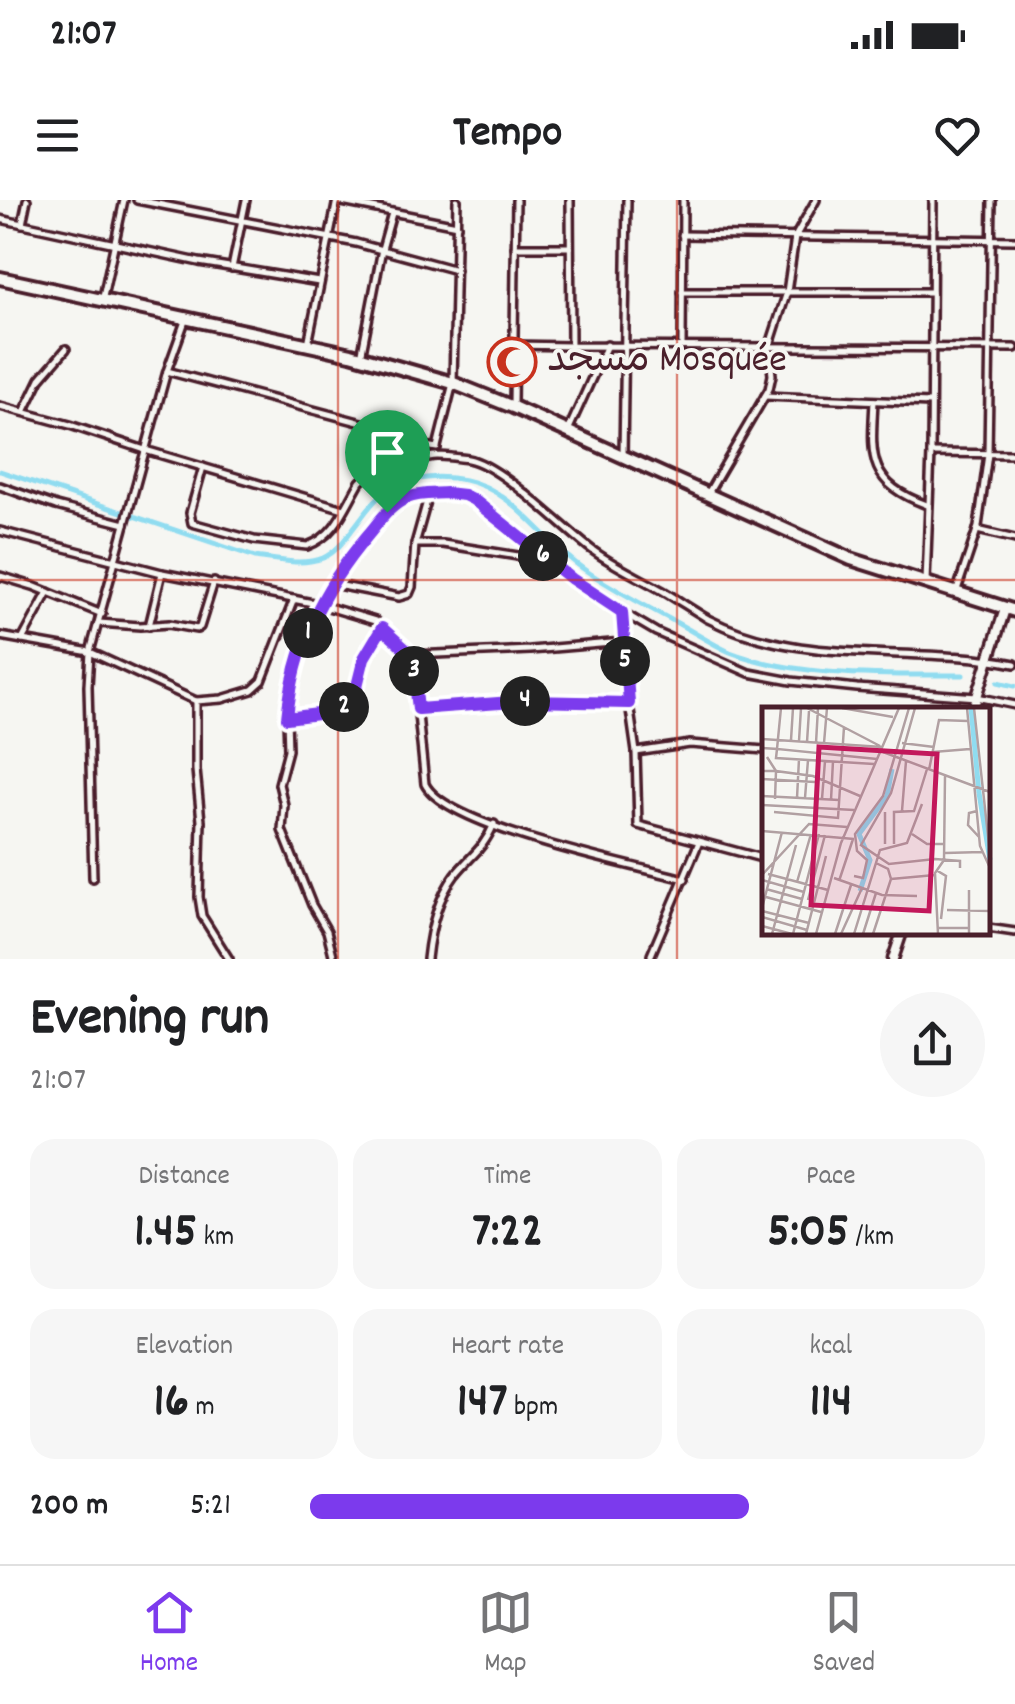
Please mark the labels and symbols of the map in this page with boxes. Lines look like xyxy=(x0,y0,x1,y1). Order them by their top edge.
place label: مسجد Mosquée xyxy=(547,334,787,391)
mosque icon: مسجد Mosquée xyxy=(486,336,538,388)
pin xyxy=(345,410,430,513)
pin: 6 xyxy=(518,531,568,581)
pin: 1 xyxy=(283,608,333,658)
pin: 5 xyxy=(600,636,650,686)
pin: 3 xyxy=(389,646,439,696)
pin: 4 xyxy=(500,676,550,726)
pin: 2 xyxy=(319,682,369,732)
inset map xyxy=(762,707,990,934)

